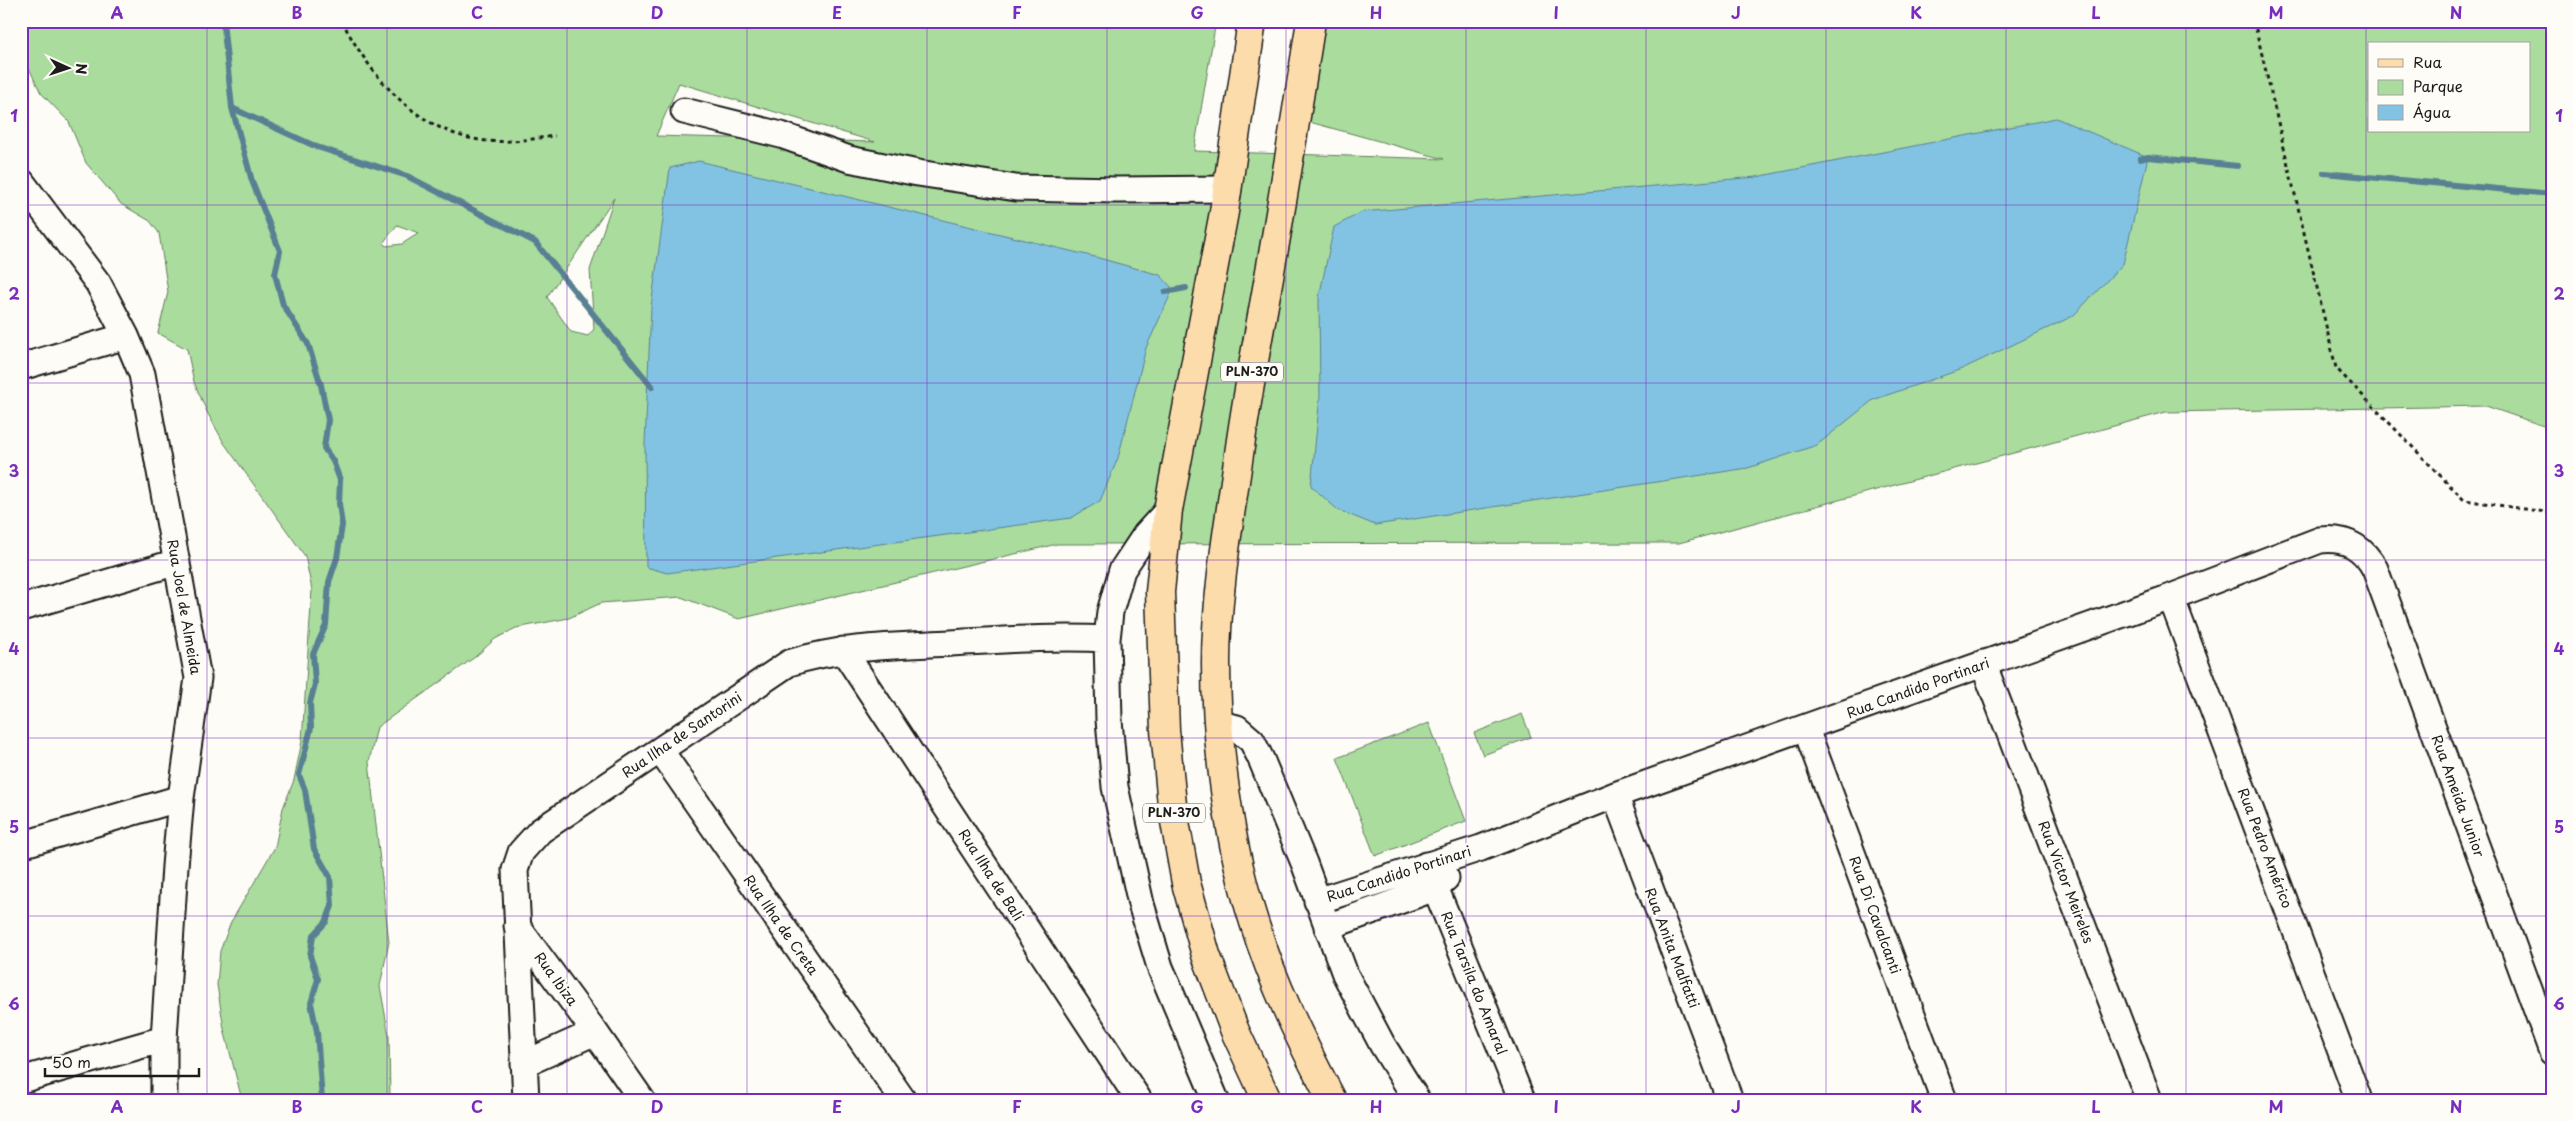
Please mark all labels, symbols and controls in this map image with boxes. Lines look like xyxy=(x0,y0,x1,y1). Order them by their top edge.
text: A xyxy=(111,0,124,24)
text: B xyxy=(292,0,303,24)
text: C xyxy=(471,0,483,24)
text: D xyxy=(651,0,663,24)
text: E xyxy=(832,0,842,24)
text: F xyxy=(1012,0,1022,24)
text: G xyxy=(1190,0,1204,24)
text: H xyxy=(1370,0,1382,24)
text: I xyxy=(1553,0,1559,24)
text: J xyxy=(1731,0,1741,24)
text: K xyxy=(1910,0,1922,24)
text: L xyxy=(2091,0,2101,24)
text: M xyxy=(2268,0,2284,24)
text: N xyxy=(2450,0,2462,24)
north arrow xyxy=(42,42,92,92)
legend xyxy=(2368,42,2530,132)
text: Rua xyxy=(2413,50,2442,73)
text: N xyxy=(71,63,92,75)
text: Parque xyxy=(2413,74,2463,97)
text: Água xyxy=(2413,100,2451,123)
text: 1 xyxy=(10,103,18,127)
text: 1 xyxy=(2555,103,2563,127)
text: 2 xyxy=(8,281,20,305)
text: 2 xyxy=(2553,281,2565,305)
road number: PLN-370 xyxy=(1221,362,1283,382)
text: 3 xyxy=(9,458,19,482)
text: 3 xyxy=(2554,458,2564,482)
street label: Rua Joel de Almeida xyxy=(162,538,207,676)
text: 4 xyxy=(9,636,20,660)
text: 4 xyxy=(2554,636,2565,660)
street label: Rua Candido Portinari xyxy=(1843,652,1992,723)
street label: Rua Ilha de Santorini xyxy=(617,686,746,783)
street label: Rua Ameida Junior xyxy=(2427,732,2490,860)
street label: Rua Pedro Américo xyxy=(2233,785,2298,911)
road number: PLN-370 xyxy=(1143,804,1205,822)
text: 5 xyxy=(9,814,19,838)
text: 5 xyxy=(2554,814,2564,838)
street label: Rua Victor Meireles xyxy=(2033,817,2100,946)
street label: Rua Ilha de Bali xyxy=(954,825,1029,925)
street label: Rua Candido Portinari xyxy=(1324,840,1474,907)
street label: Rua Di Cavalcanti xyxy=(1844,853,1907,977)
street label: Rua Ilha de Creta xyxy=(739,870,824,979)
street label: Rua Anita Malfatti xyxy=(1640,885,1705,1011)
street label: Rua Tarsila do Amaral xyxy=(1436,908,1513,1058)
street label: Rua Ibiza xyxy=(530,947,583,1010)
text: 6 xyxy=(8,991,20,1015)
text: 6 xyxy=(2553,991,2565,1015)
scale bar xyxy=(45,1046,199,1078)
text: 50 m xyxy=(52,1050,91,1073)
text: A xyxy=(111,1094,124,1118)
text: B xyxy=(292,1094,303,1118)
text: C xyxy=(471,1094,483,1118)
text: D xyxy=(651,1094,663,1118)
text: E xyxy=(832,1094,842,1118)
text: F xyxy=(1012,1094,1022,1118)
text: G xyxy=(1190,1094,1204,1118)
text: H xyxy=(1370,1094,1382,1118)
text: I xyxy=(1553,1094,1559,1118)
text: J xyxy=(1731,1094,1741,1118)
text: K xyxy=(1910,1094,1922,1118)
text: L xyxy=(2091,1094,2101,1118)
text: M xyxy=(2268,1094,2284,1118)
text: N xyxy=(2450,1094,2462,1118)

